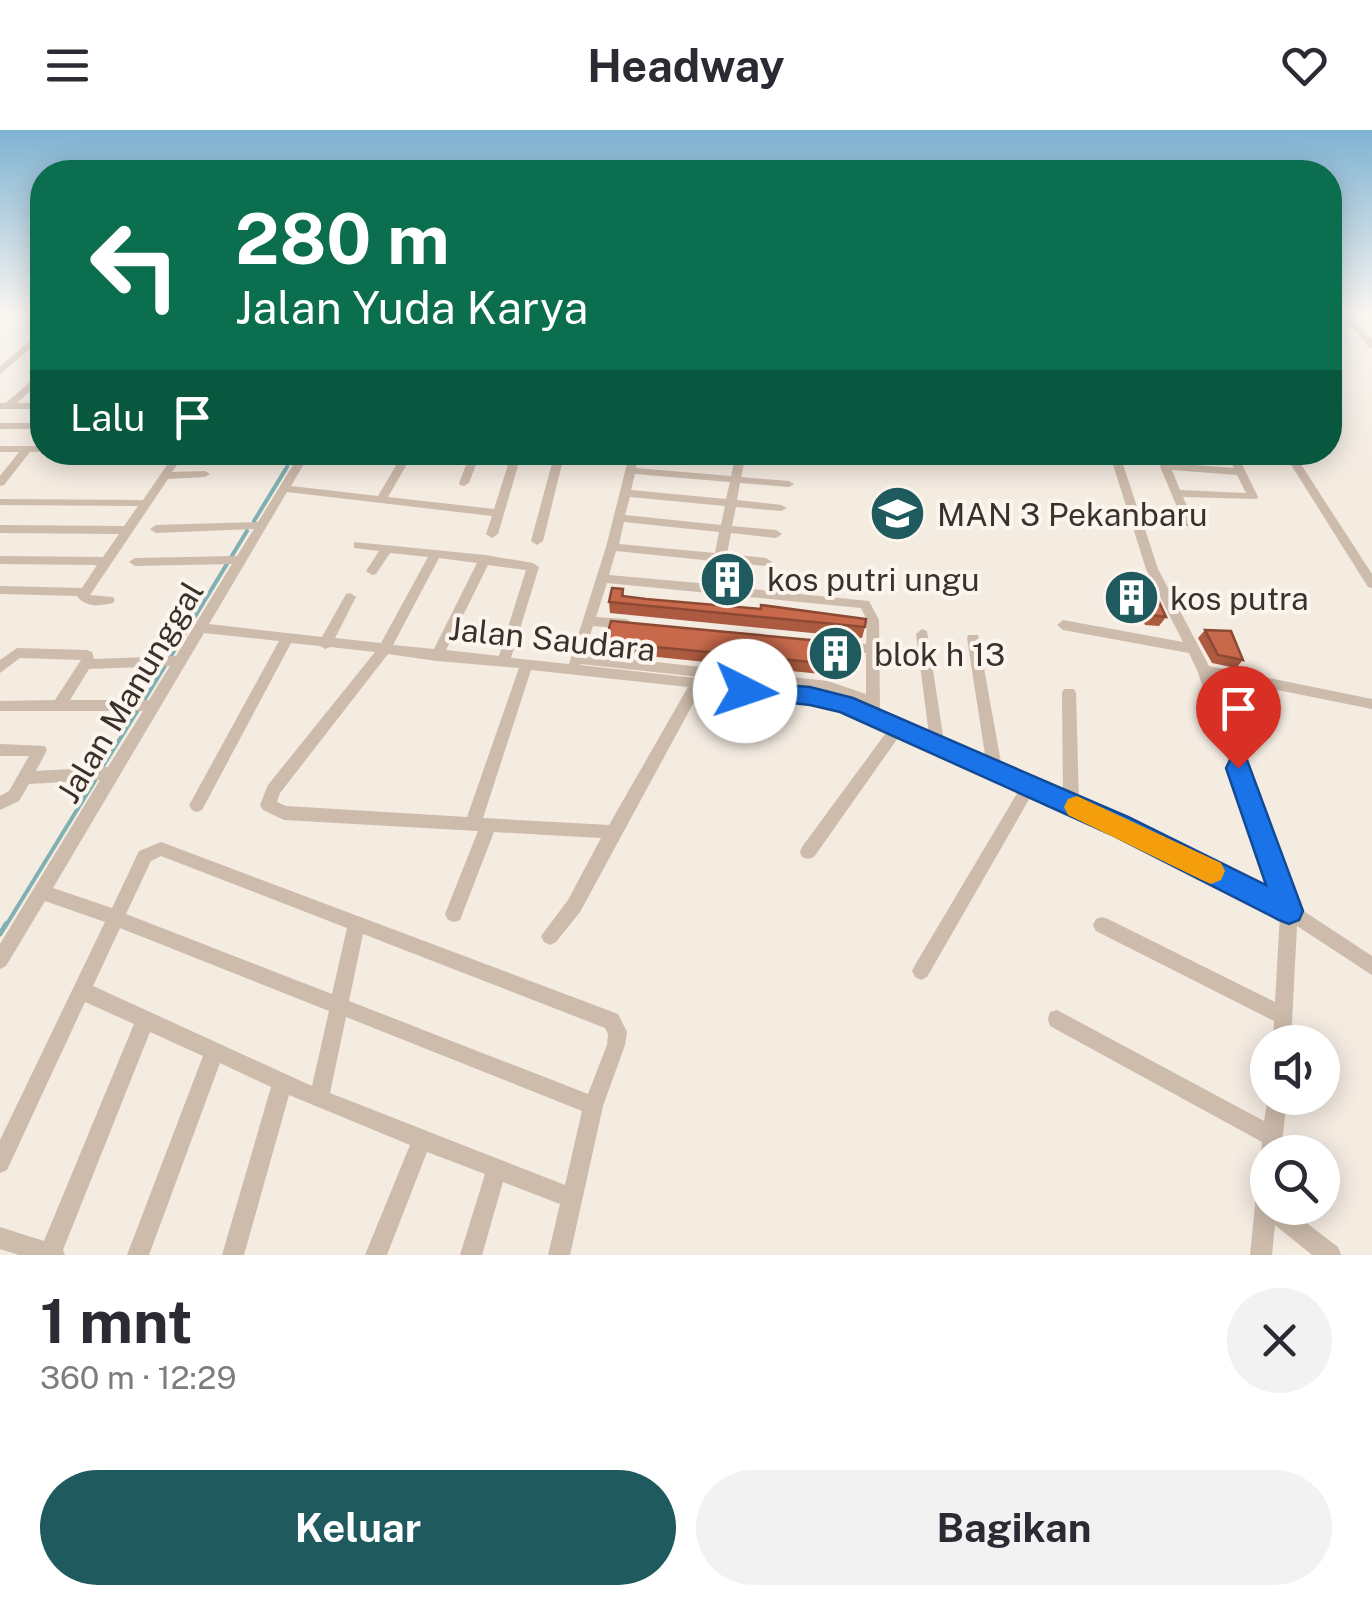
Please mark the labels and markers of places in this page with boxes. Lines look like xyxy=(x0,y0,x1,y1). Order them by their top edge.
school or university icon: MAN 3 Pekanbaru xyxy=(868,484,928,544)
place label: MAN 3 Pekanbaru xyxy=(937,496,1207,533)
building icon: kos putri ungu xyxy=(698,549,758,609)
place label: kos putri ungu xyxy=(767,561,980,598)
building icon: kos putra xyxy=(1101,568,1161,628)
place label: kos putra xyxy=(1170,580,1309,617)
building icon: blok h 13 xyxy=(805,624,865,684)
place label: blok h 13 xyxy=(874,636,1005,673)
pin xyxy=(1196,666,1281,769)

